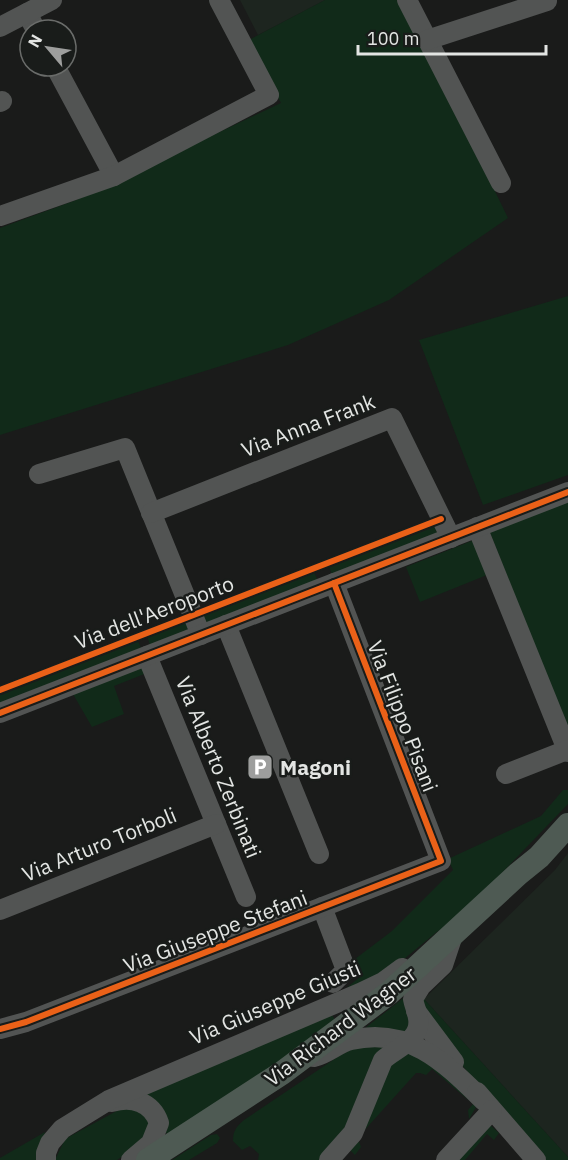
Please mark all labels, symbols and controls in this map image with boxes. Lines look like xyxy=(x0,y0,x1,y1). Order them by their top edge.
north arrow xyxy=(18,18,78,78)
scale bar xyxy=(358,18,546,56)
text: 100 m xyxy=(367,27,419,50)
text: N xyxy=(23,31,46,51)
street label: Via Anna Frank xyxy=(237,387,379,463)
street label: Via dell'Aeroporto xyxy=(70,569,238,655)
street label: Via Filippo Pisani xyxy=(361,636,445,796)
street label: Via Alberto Zerbinati xyxy=(170,672,268,862)
parking icon: Magoni xyxy=(245,752,275,782)
place label: Magoni xyxy=(280,753,351,781)
street label: Via Arturo Torboli xyxy=(18,800,180,888)
street label: Via Giuseppe Stefani xyxy=(119,883,311,979)
street label: Via Giuseppe Giusti xyxy=(185,953,365,1051)
street label: Via Richard Wagner xyxy=(258,959,422,1092)

